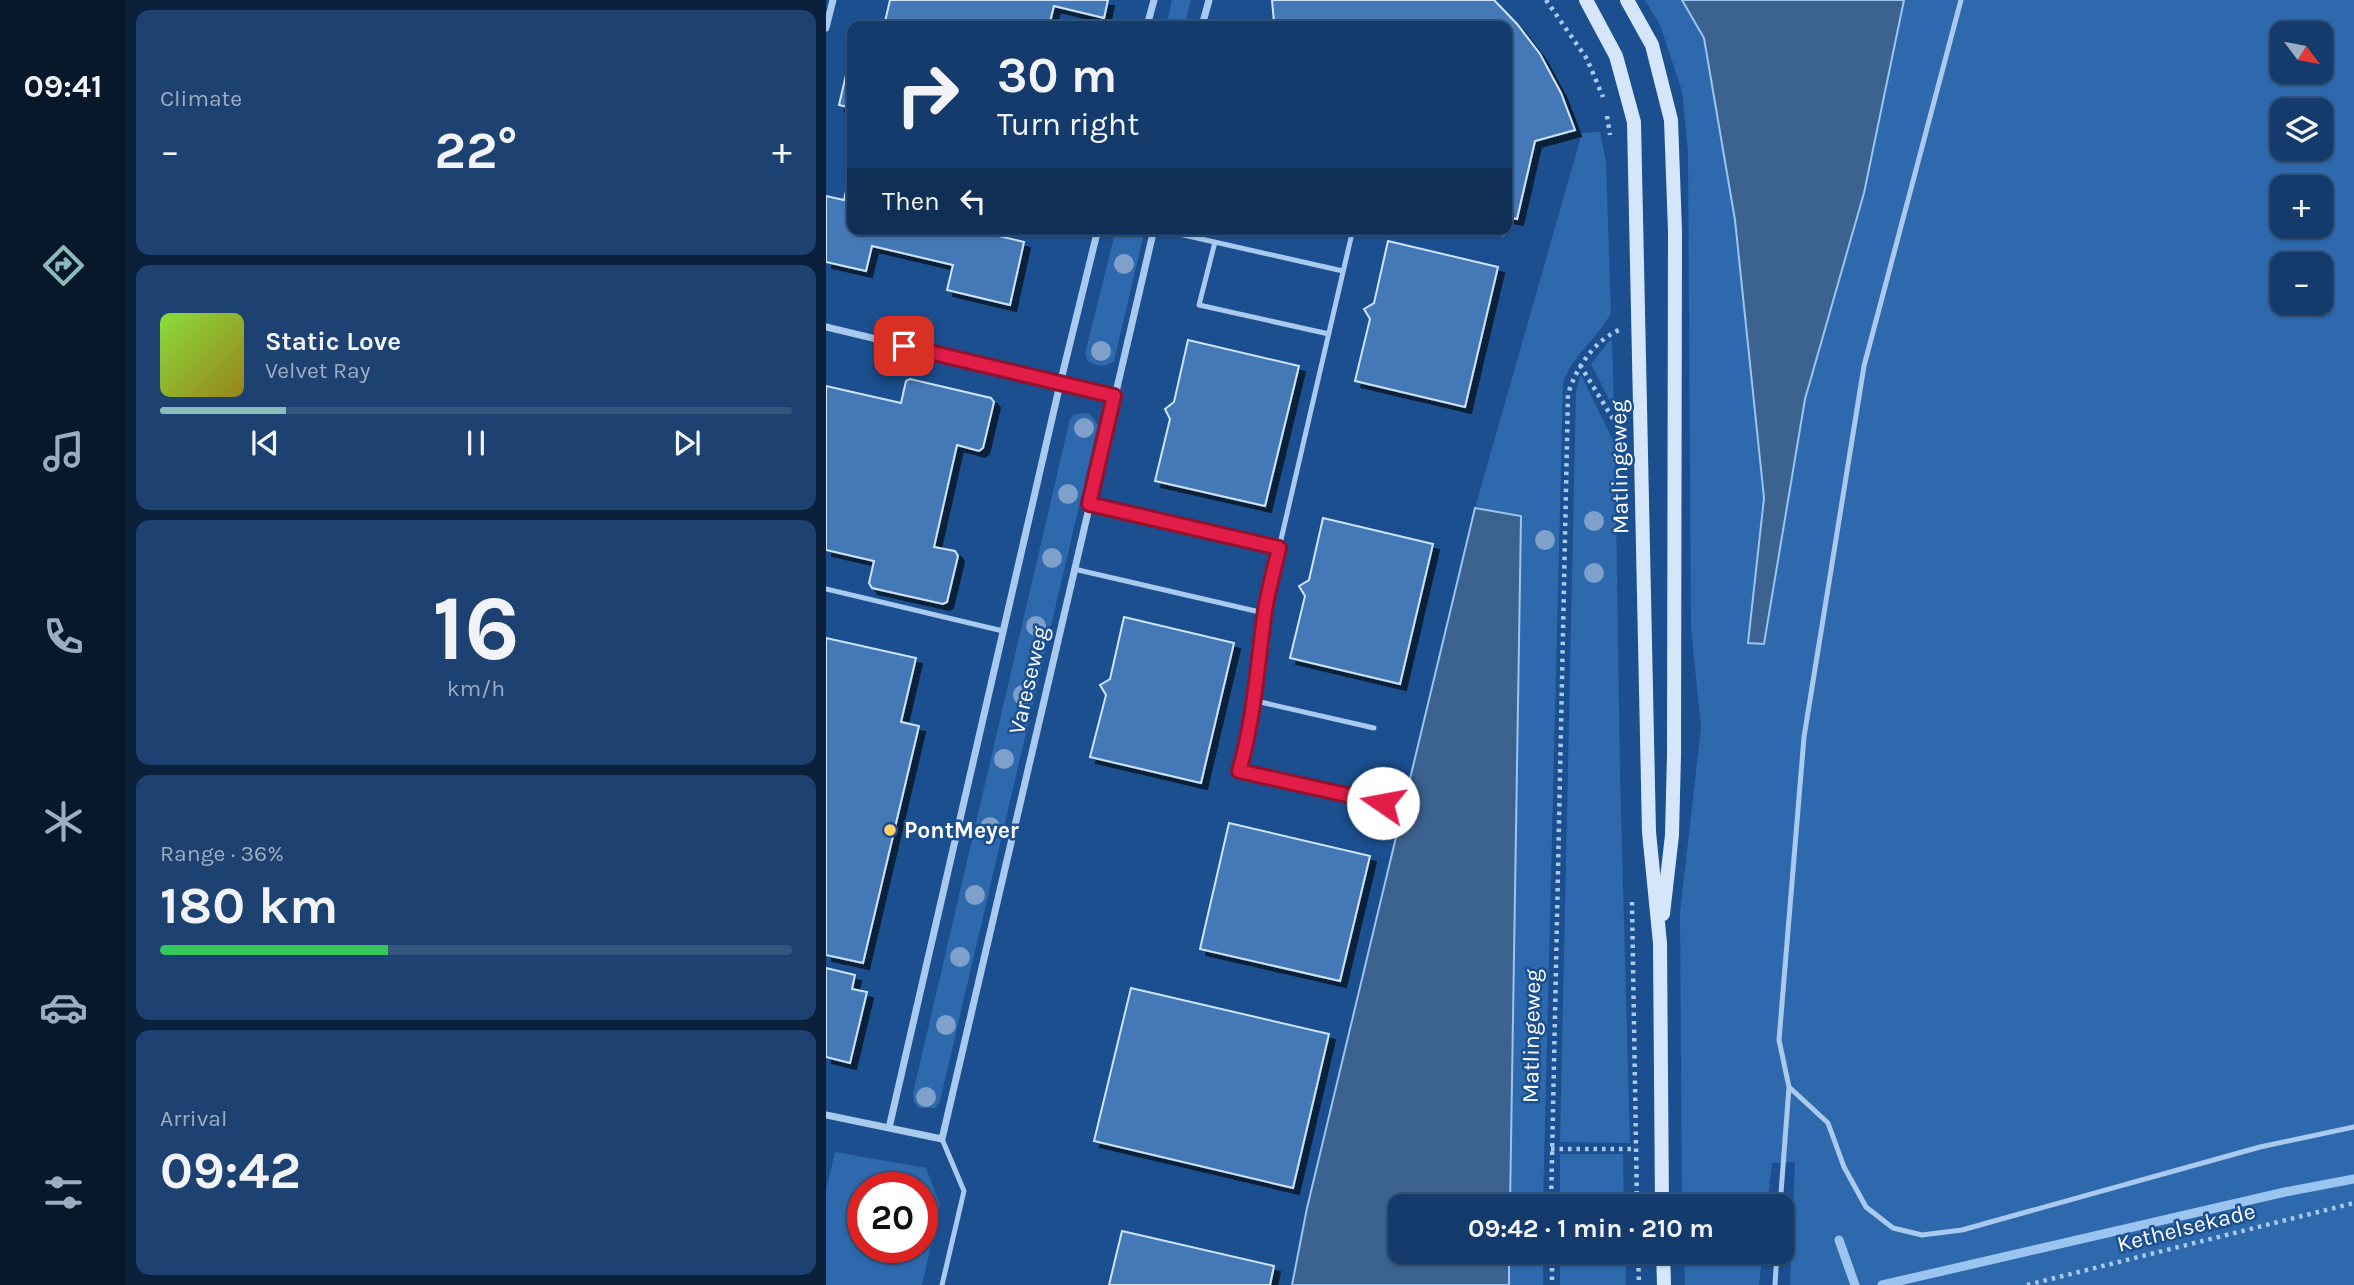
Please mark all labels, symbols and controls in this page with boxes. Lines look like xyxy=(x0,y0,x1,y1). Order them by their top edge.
north arrow xyxy=(2270,21,2333,84)
map controls xyxy=(2270,21,2333,315)
text: 30 m xyxy=(997,47,1117,104)
icon: right xyxy=(882,49,973,140)
text: 09:41 xyxy=(24,68,102,105)
text: Climate xyxy=(160,85,242,112)
button: layers xyxy=(2270,98,2333,161)
text: Turn right xyxy=(997,106,1139,143)
text: 22° xyxy=(434,120,518,181)
text: − xyxy=(160,129,180,174)
text: + xyxy=(772,129,792,174)
button: + xyxy=(2270,175,2333,238)
icon: left xyxy=(954,182,992,220)
text: Then xyxy=(882,186,940,217)
icon: directions xyxy=(39,241,88,290)
button: − xyxy=(2270,252,2333,315)
pin xyxy=(874,316,934,376)
text: Static Love xyxy=(265,326,401,357)
icon: arrive xyxy=(885,327,923,365)
text: Velvet Ray xyxy=(265,357,370,384)
street label: Matlingeweg xyxy=(1605,400,1634,534)
icon: previous xyxy=(246,424,284,462)
icon: pause xyxy=(457,424,495,462)
icon: next xyxy=(668,424,706,462)
icon: music xyxy=(39,427,88,476)
text: 16 xyxy=(432,576,520,682)
icon: phone xyxy=(39,612,88,661)
street label: Vareseweg xyxy=(1003,623,1054,737)
text: km/h xyxy=(447,675,505,702)
position arrow xyxy=(1346,766,1420,840)
icon: climate xyxy=(39,797,88,846)
place label: PontMeyer xyxy=(904,817,1019,844)
marker: PontMeyer xyxy=(882,822,898,838)
text: Range · 36% xyxy=(160,840,284,867)
text: 180 km xyxy=(160,875,338,936)
street label: Matlingeweg xyxy=(1517,969,1546,1103)
icon: car xyxy=(39,983,88,1032)
text: Arrival xyxy=(160,1105,227,1132)
text: 09:42 xyxy=(160,1140,301,1201)
icon: filters xyxy=(39,1168,88,1217)
speed limit sign: 20 xyxy=(847,1172,938,1263)
street label: Kethelsekade xyxy=(2114,1197,2258,1258)
text: 09:42 · 1 min · 210 m xyxy=(1468,1213,1714,1244)

